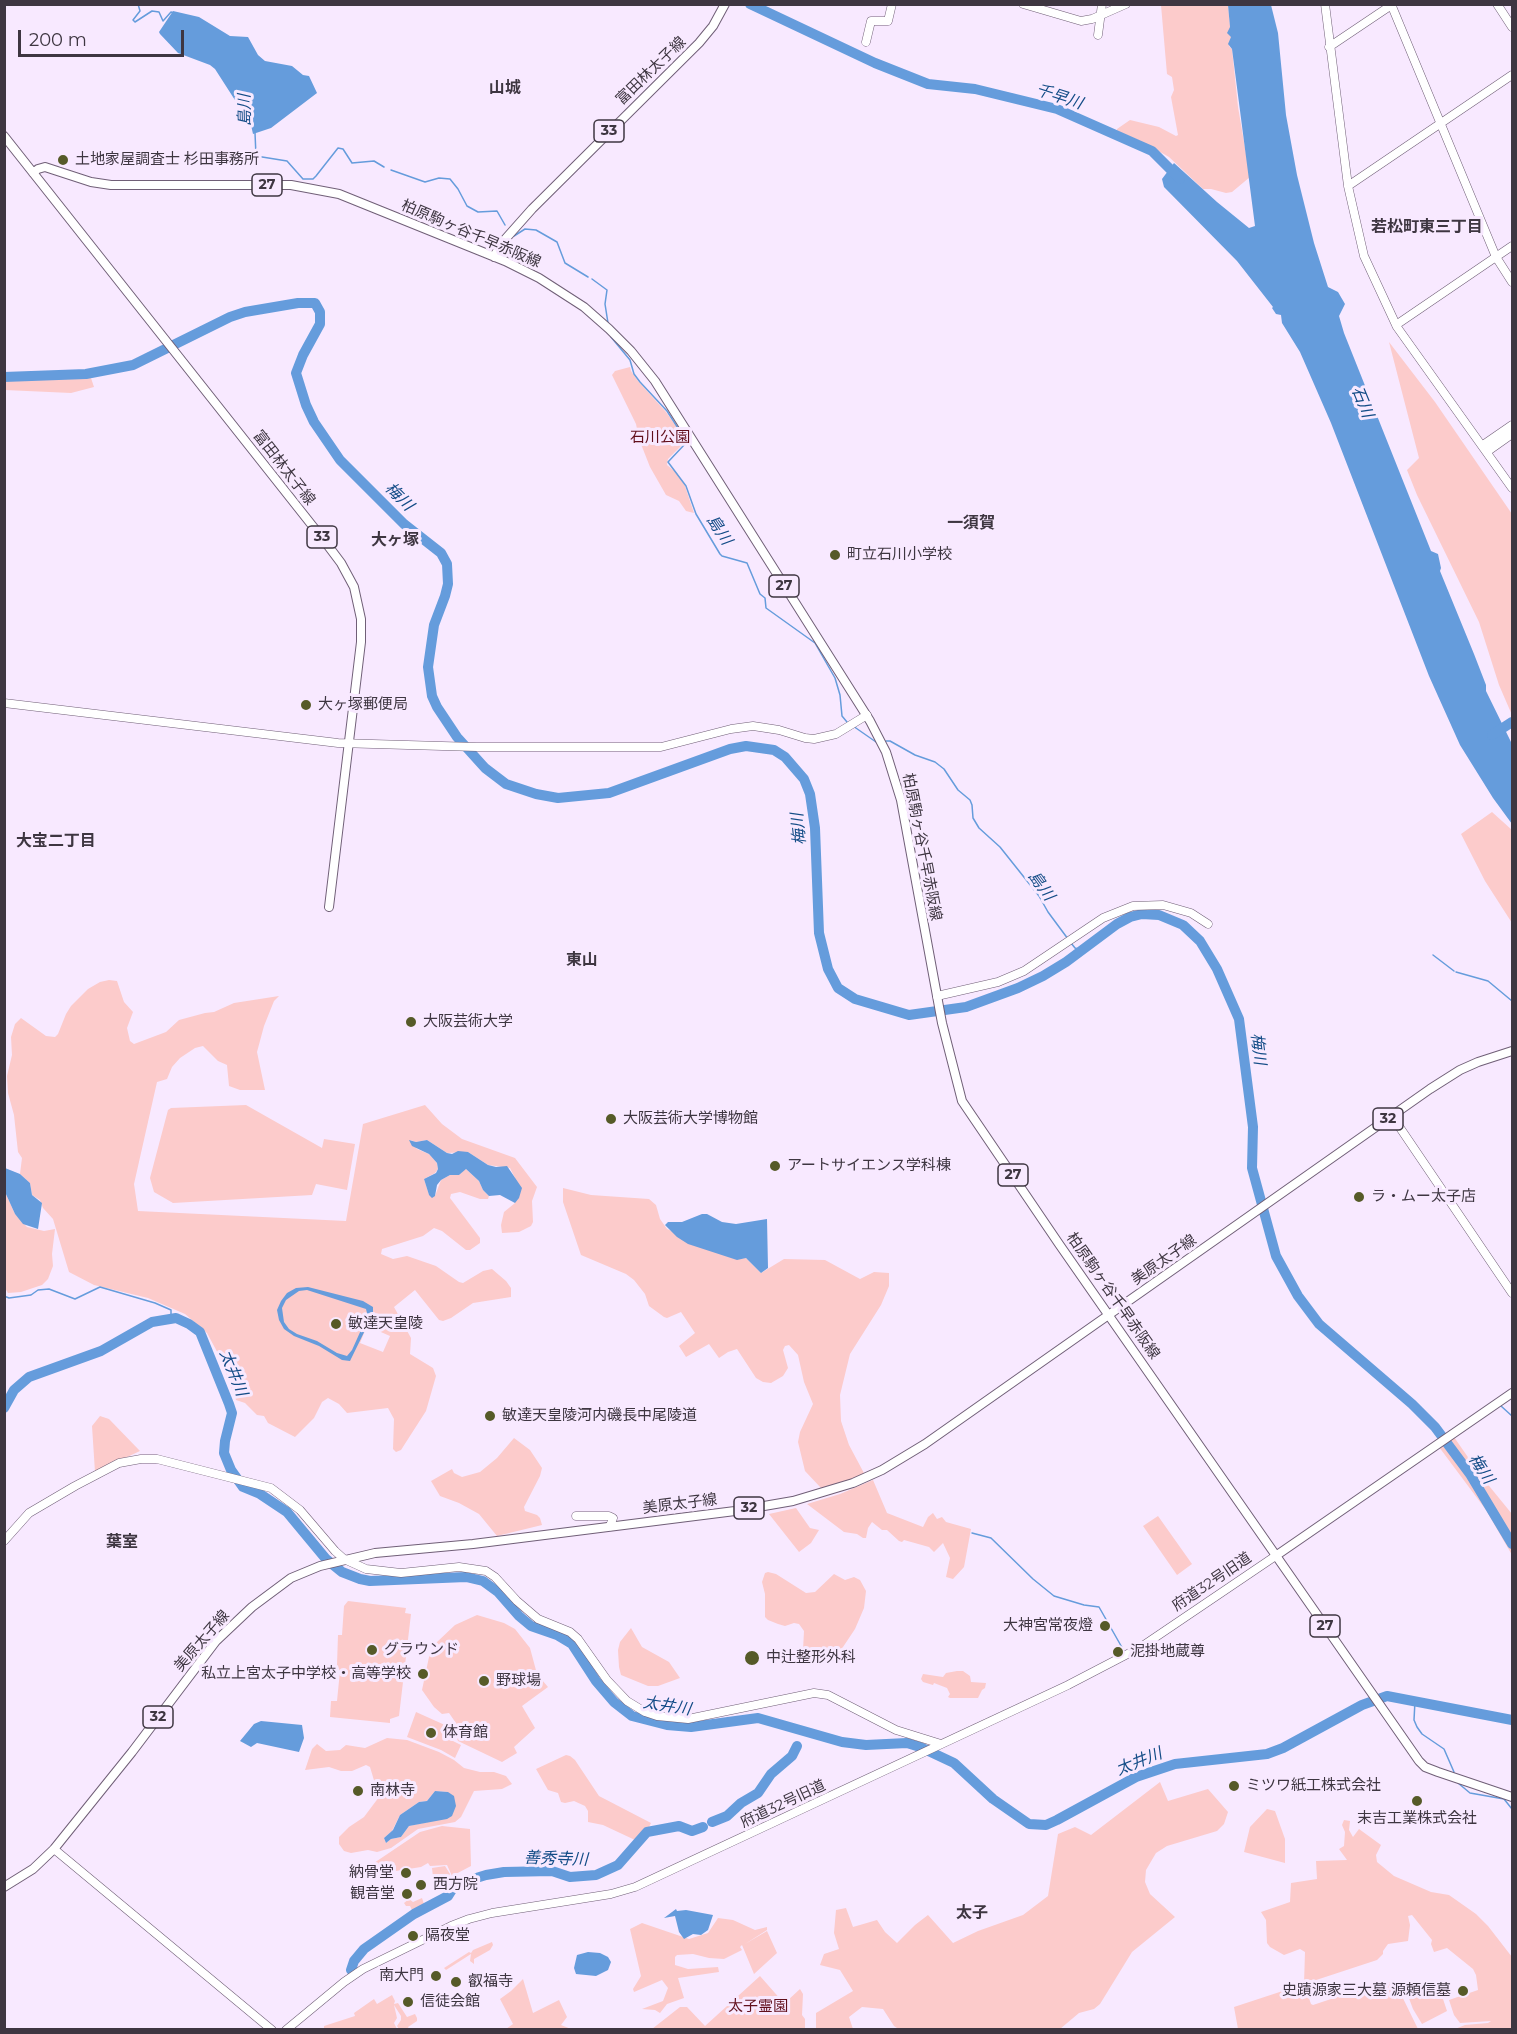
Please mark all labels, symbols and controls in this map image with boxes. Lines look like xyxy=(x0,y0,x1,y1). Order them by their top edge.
scale bar xyxy=(21,18,188,56)
text: 200 m xyxy=(29,29,87,51)
street label: 富田林太子線 xyxy=(612,33,690,109)
district label: 山城 xyxy=(489,78,521,98)
water label: 千早川 xyxy=(1033,80,1085,114)
water label: 島川 xyxy=(235,94,255,126)
road number: 33 xyxy=(594,120,624,142)
place label: 土地家屋調査士 杉田事務所 xyxy=(75,151,259,169)
marker: 土地家屋調査士 杉田事務所 xyxy=(56,153,70,167)
road number: 27 xyxy=(252,174,282,196)
street label: 柏原駒ヶ谷千早赤阪線 xyxy=(398,196,544,272)
district label: 若松町東三丁目 xyxy=(1371,217,1483,237)
water label: 石川 xyxy=(1347,384,1377,420)
street label: 富田林太子線 xyxy=(249,427,319,509)
park label: 石川公園 xyxy=(630,429,690,447)
water label: 梅川 xyxy=(381,479,417,515)
water label: 島川 xyxy=(702,511,736,549)
district label: 一須賀 xyxy=(947,513,995,533)
road number: 33 xyxy=(307,526,337,548)
district label: 大ヶ塚 xyxy=(371,530,419,550)
place label: 町立石川小学校 xyxy=(847,546,952,564)
marker: 町立石川小学校 xyxy=(828,548,842,562)
road number: 27 xyxy=(769,575,799,597)
place label: 大ヶ塚郵便局 xyxy=(318,696,408,714)
marker: 大ヶ塚郵便局 xyxy=(299,698,313,712)
street label: 柏原駒ヶ谷千早赤阪線 xyxy=(899,772,945,922)
water label: 梅川 xyxy=(788,812,810,846)
district label: 大宝二丁目 xyxy=(16,831,96,851)
water label: 島川 xyxy=(1024,867,1058,905)
district label: 東山 xyxy=(566,950,598,970)
place label: 大阪芸術大学 xyxy=(423,1013,513,1031)
marker: 大阪芸術大学 xyxy=(404,1015,418,1029)
water label: 梅川 xyxy=(1247,1032,1269,1066)
road number: 32 xyxy=(1373,1108,1403,1130)
place label: 大阪芸術大学博物館 xyxy=(623,1110,758,1128)
marker: 大阪芸術大学博物館 xyxy=(604,1112,618,1126)
place label: アートサイエンス学科棟 xyxy=(787,1157,951,1175)
marker: アートサイエンス学科棟 xyxy=(768,1159,782,1173)
road number: 27 xyxy=(998,1164,1028,1186)
place label: ラ・ムー太子店 xyxy=(1371,1188,1476,1206)
marker: ラ・ムー太子店 xyxy=(1352,1190,1366,1204)
street label: 柏原駒ヶ谷千早赤阪線 xyxy=(1063,1229,1163,1363)
street label: 美原太子線 xyxy=(1128,1231,1200,1289)
place label: 敏達天皇陵 xyxy=(348,1315,423,1333)
marker: 敏達天皇陵 xyxy=(329,1317,343,1331)
water label: 太井川 xyxy=(215,1347,251,1399)
place label: 敏達天皇陵河内磯長中尾陵道 xyxy=(502,1407,697,1425)
marker: 敏達天皇陵河内磯長中尾陵道 xyxy=(483,1409,497,1423)
water label: 梅川 xyxy=(1464,1450,1498,1488)
street label: 美原太子線 xyxy=(642,1490,718,1518)
road number: 32 xyxy=(734,1497,764,1519)
district label: 葉室 xyxy=(106,1532,138,1552)
street label: 府道32号旧道 xyxy=(1169,1549,1255,1615)
street label: 美原太子線 xyxy=(171,1607,233,1675)
road number: 27 xyxy=(1310,1615,1340,1637)
place label: 大神宮常夜燈 xyxy=(1003,1617,1093,1635)
marker: 大神宮常夜燈 xyxy=(1098,1619,1112,1633)
place label: グラウンド xyxy=(384,1641,459,1659)
marker: グラウンド xyxy=(365,1643,379,1657)
place label: 泥掛地蔵尊 xyxy=(1130,1643,1205,1661)
marker: 泥掛地蔵尊 xyxy=(1111,1645,1125,1659)
marker: 中辻整形外科 xyxy=(743,1649,761,1667)
place label: 中辻整形外科 xyxy=(766,1649,856,1667)
place label: 私立上宮太子中学校・高等学校 xyxy=(201,1665,411,1683)
marker: 私立上宮太子中学校・高等学校 xyxy=(416,1667,430,1681)
place label: 野球場 xyxy=(496,1672,541,1690)
marker: 野球場 xyxy=(477,1674,491,1688)
water label: 太井川 xyxy=(642,1693,692,1719)
road number: 32 xyxy=(143,1706,173,1728)
place label: 体育館 xyxy=(443,1724,488,1742)
marker: 体育館 xyxy=(424,1726,438,1740)
water label: 太井川 xyxy=(1113,1744,1165,1780)
street label: 府道32号旧道 xyxy=(738,1776,828,1832)
place label: ミツワ紙工株式会社 xyxy=(1246,1777,1381,1795)
marker: ミツワ紙工株式会社 xyxy=(1227,1779,1241,1793)
place label: 南林寺 xyxy=(370,1782,415,1800)
marker: 南林寺 xyxy=(351,1784,365,1798)
marker: 末吉工業株式会社 xyxy=(1410,1794,1424,1808)
place label: 末吉工業株式会社 xyxy=(1357,1810,1477,1828)
water label: 善秀寺川 xyxy=(524,1848,588,1870)
place label: 納骨堂 xyxy=(349,1864,394,1882)
marker: 納骨堂 xyxy=(399,1866,413,1880)
place label: 西方院 xyxy=(433,1876,478,1894)
marker: 西方院 xyxy=(414,1878,428,1892)
place label: 観音堂 xyxy=(350,1885,395,1903)
marker: 観音堂 xyxy=(400,1887,414,1901)
district label: 太子 xyxy=(956,1903,988,1923)
place label: 隔夜堂 xyxy=(425,1927,470,1945)
marker: 隔夜堂 xyxy=(406,1929,420,1943)
place label: 南大門 xyxy=(379,1967,424,1985)
marker: 南大門 xyxy=(429,1969,443,1983)
place label: 叡福寺 xyxy=(468,1973,513,1991)
marker: 叡福寺 xyxy=(449,1975,463,1989)
place label: 史蹟源家三大墓 源頼信墓 xyxy=(1282,1982,1451,2000)
marker: 史蹟源家三大墓 源頼信墓 xyxy=(1456,1984,1470,1998)
place label: 信徒会館 xyxy=(420,1993,480,2011)
marker: 信徒会館 xyxy=(401,1995,415,2009)
park label: 太子霊園 xyxy=(728,1998,788,2016)

